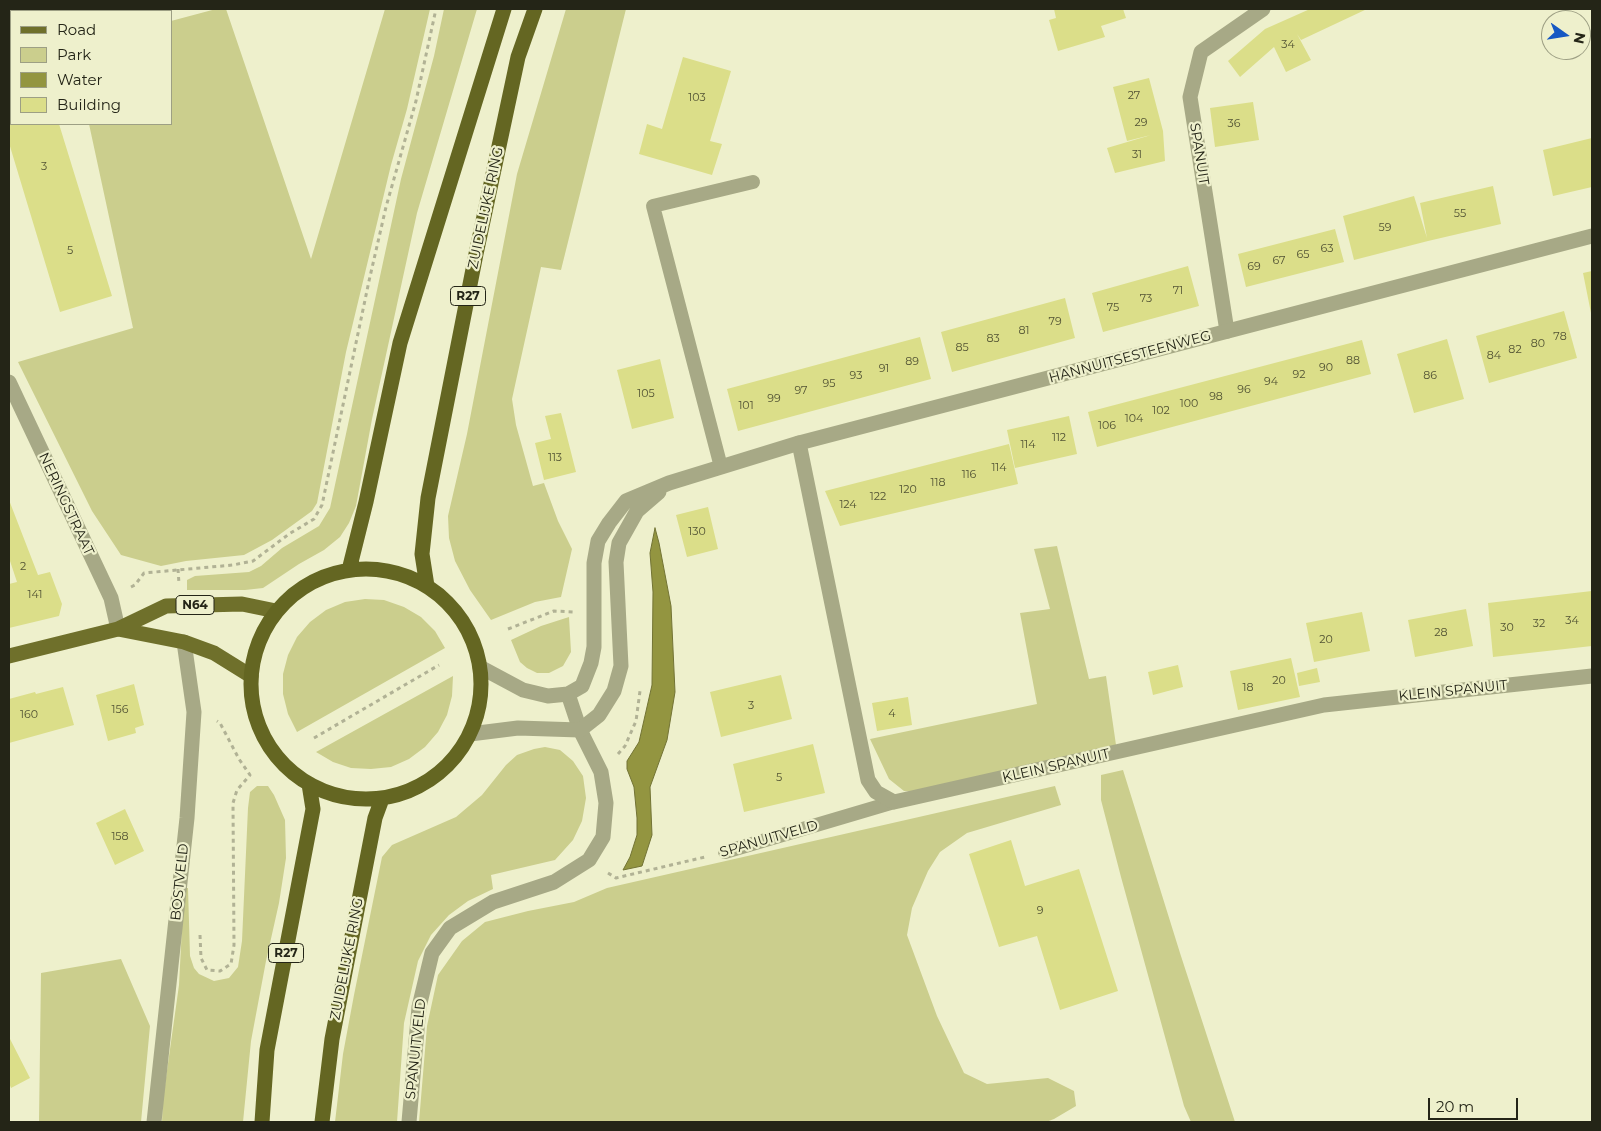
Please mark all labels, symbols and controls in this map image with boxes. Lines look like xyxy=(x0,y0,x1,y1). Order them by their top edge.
legend xyxy=(10,10,172,125)
north arrow xyxy=(1541,10,1591,60)
text: Road xyxy=(57,20,96,39)
text: N xyxy=(1570,31,1590,46)
house number: 34 xyxy=(1281,38,1295,52)
text: Park xyxy=(57,45,91,64)
text: Water xyxy=(57,70,103,89)
house number: 27 xyxy=(1128,89,1140,103)
house number: 103 xyxy=(688,91,706,105)
text: Building xyxy=(57,95,121,114)
house number: 29 xyxy=(1135,116,1147,130)
house number: 36 xyxy=(1228,117,1240,131)
street label: SPANUIT xyxy=(1186,122,1212,186)
street label: ZUIDELIJKE RING xyxy=(465,145,507,271)
house number: 31 xyxy=(1132,148,1142,162)
house number: 3 xyxy=(41,160,47,174)
house number: 55 xyxy=(1454,207,1466,221)
house number: 59 xyxy=(1379,221,1391,235)
house number: 63 xyxy=(1321,242,1333,256)
house number: 5 xyxy=(67,244,73,258)
house number: 65 xyxy=(1297,248,1309,262)
house number: 67 xyxy=(1272,254,1286,268)
house number: 69 xyxy=(1247,260,1261,274)
house number: 71 xyxy=(1173,284,1183,298)
road number: R27 xyxy=(450,286,486,306)
house number: 73 xyxy=(1140,292,1152,306)
house number: 75 xyxy=(1107,301,1119,315)
house number: 79 xyxy=(1048,315,1062,329)
house number: 81 xyxy=(1019,324,1029,338)
street label: HANNUITSESTEENWEG xyxy=(1047,327,1213,387)
house number: 78 xyxy=(1553,330,1567,344)
house number: 83 xyxy=(986,332,1000,346)
house number: 80 xyxy=(1531,337,1545,351)
house number: 85 xyxy=(955,341,969,355)
house number: 82 xyxy=(1508,343,1522,357)
house number: 84 xyxy=(1487,349,1501,363)
house number: 88 xyxy=(1346,354,1360,368)
house number: 89 xyxy=(905,355,919,369)
house number: 90 xyxy=(1319,361,1333,375)
house number: 91 xyxy=(879,362,889,376)
house number: 92 xyxy=(1293,368,1305,382)
house number: 93 xyxy=(850,369,862,383)
house number: 86 xyxy=(1423,369,1437,383)
house number: 94 xyxy=(1264,375,1278,389)
house number: 95 xyxy=(823,377,835,391)
house number: 96 xyxy=(1237,383,1251,397)
house number: 97 xyxy=(794,384,808,398)
house number: 105 xyxy=(637,387,655,401)
house number: 98 xyxy=(1209,390,1223,404)
house number: 99 xyxy=(767,392,781,406)
house number: 100 xyxy=(1180,397,1198,411)
house number: 101 xyxy=(738,399,754,413)
house number: 102 xyxy=(1152,404,1170,418)
house number: 104 xyxy=(1125,412,1143,426)
house number: 106 xyxy=(1098,419,1116,433)
house number: 112 xyxy=(1052,431,1066,445)
house number: 114 xyxy=(1020,438,1036,452)
street label: NERINGSTRAAT xyxy=(35,450,97,558)
house number: 113 xyxy=(548,451,562,465)
house number: 114 xyxy=(991,461,1007,475)
house number: 116 xyxy=(962,468,976,482)
house number: 118 xyxy=(931,476,945,490)
house number: 120 xyxy=(899,483,917,497)
house number: 122 xyxy=(870,490,886,504)
house number: 124 xyxy=(839,498,857,512)
house number: 130 xyxy=(688,525,706,539)
house number: 2 xyxy=(20,560,26,574)
house number: 141 xyxy=(28,588,42,602)
road number: N64 xyxy=(176,596,214,614)
house number: 34 xyxy=(1565,614,1579,628)
house number: 32 xyxy=(1533,617,1545,631)
house number: 30 xyxy=(1500,621,1514,635)
house number: 28 xyxy=(1434,626,1448,640)
house number: 20 xyxy=(1319,633,1333,647)
house number: 20 xyxy=(1272,674,1286,688)
street label: KLEIN SPANUIT xyxy=(1398,677,1508,705)
house number: 18 xyxy=(1243,681,1253,695)
house number: 3 xyxy=(748,699,754,713)
house number: 156 xyxy=(112,703,128,717)
house number: 4 xyxy=(888,707,896,721)
house number: 160 xyxy=(20,708,38,722)
street label: KLEIN SPANUIT xyxy=(1001,745,1111,787)
house number: 5 xyxy=(776,771,782,785)
street label: SPANUITVELD xyxy=(718,817,820,861)
house number: 158 xyxy=(111,830,129,844)
street label: BOSTVELD xyxy=(168,843,192,921)
street label: ZUIDELIJKE RING xyxy=(327,896,367,1022)
house number: 9 xyxy=(1037,904,1043,918)
road number: R27 xyxy=(268,944,304,962)
street label: SPANUITVELD xyxy=(402,998,430,1100)
scale bar xyxy=(1431,1088,1521,1120)
text: 20 m xyxy=(1436,1097,1474,1116)

